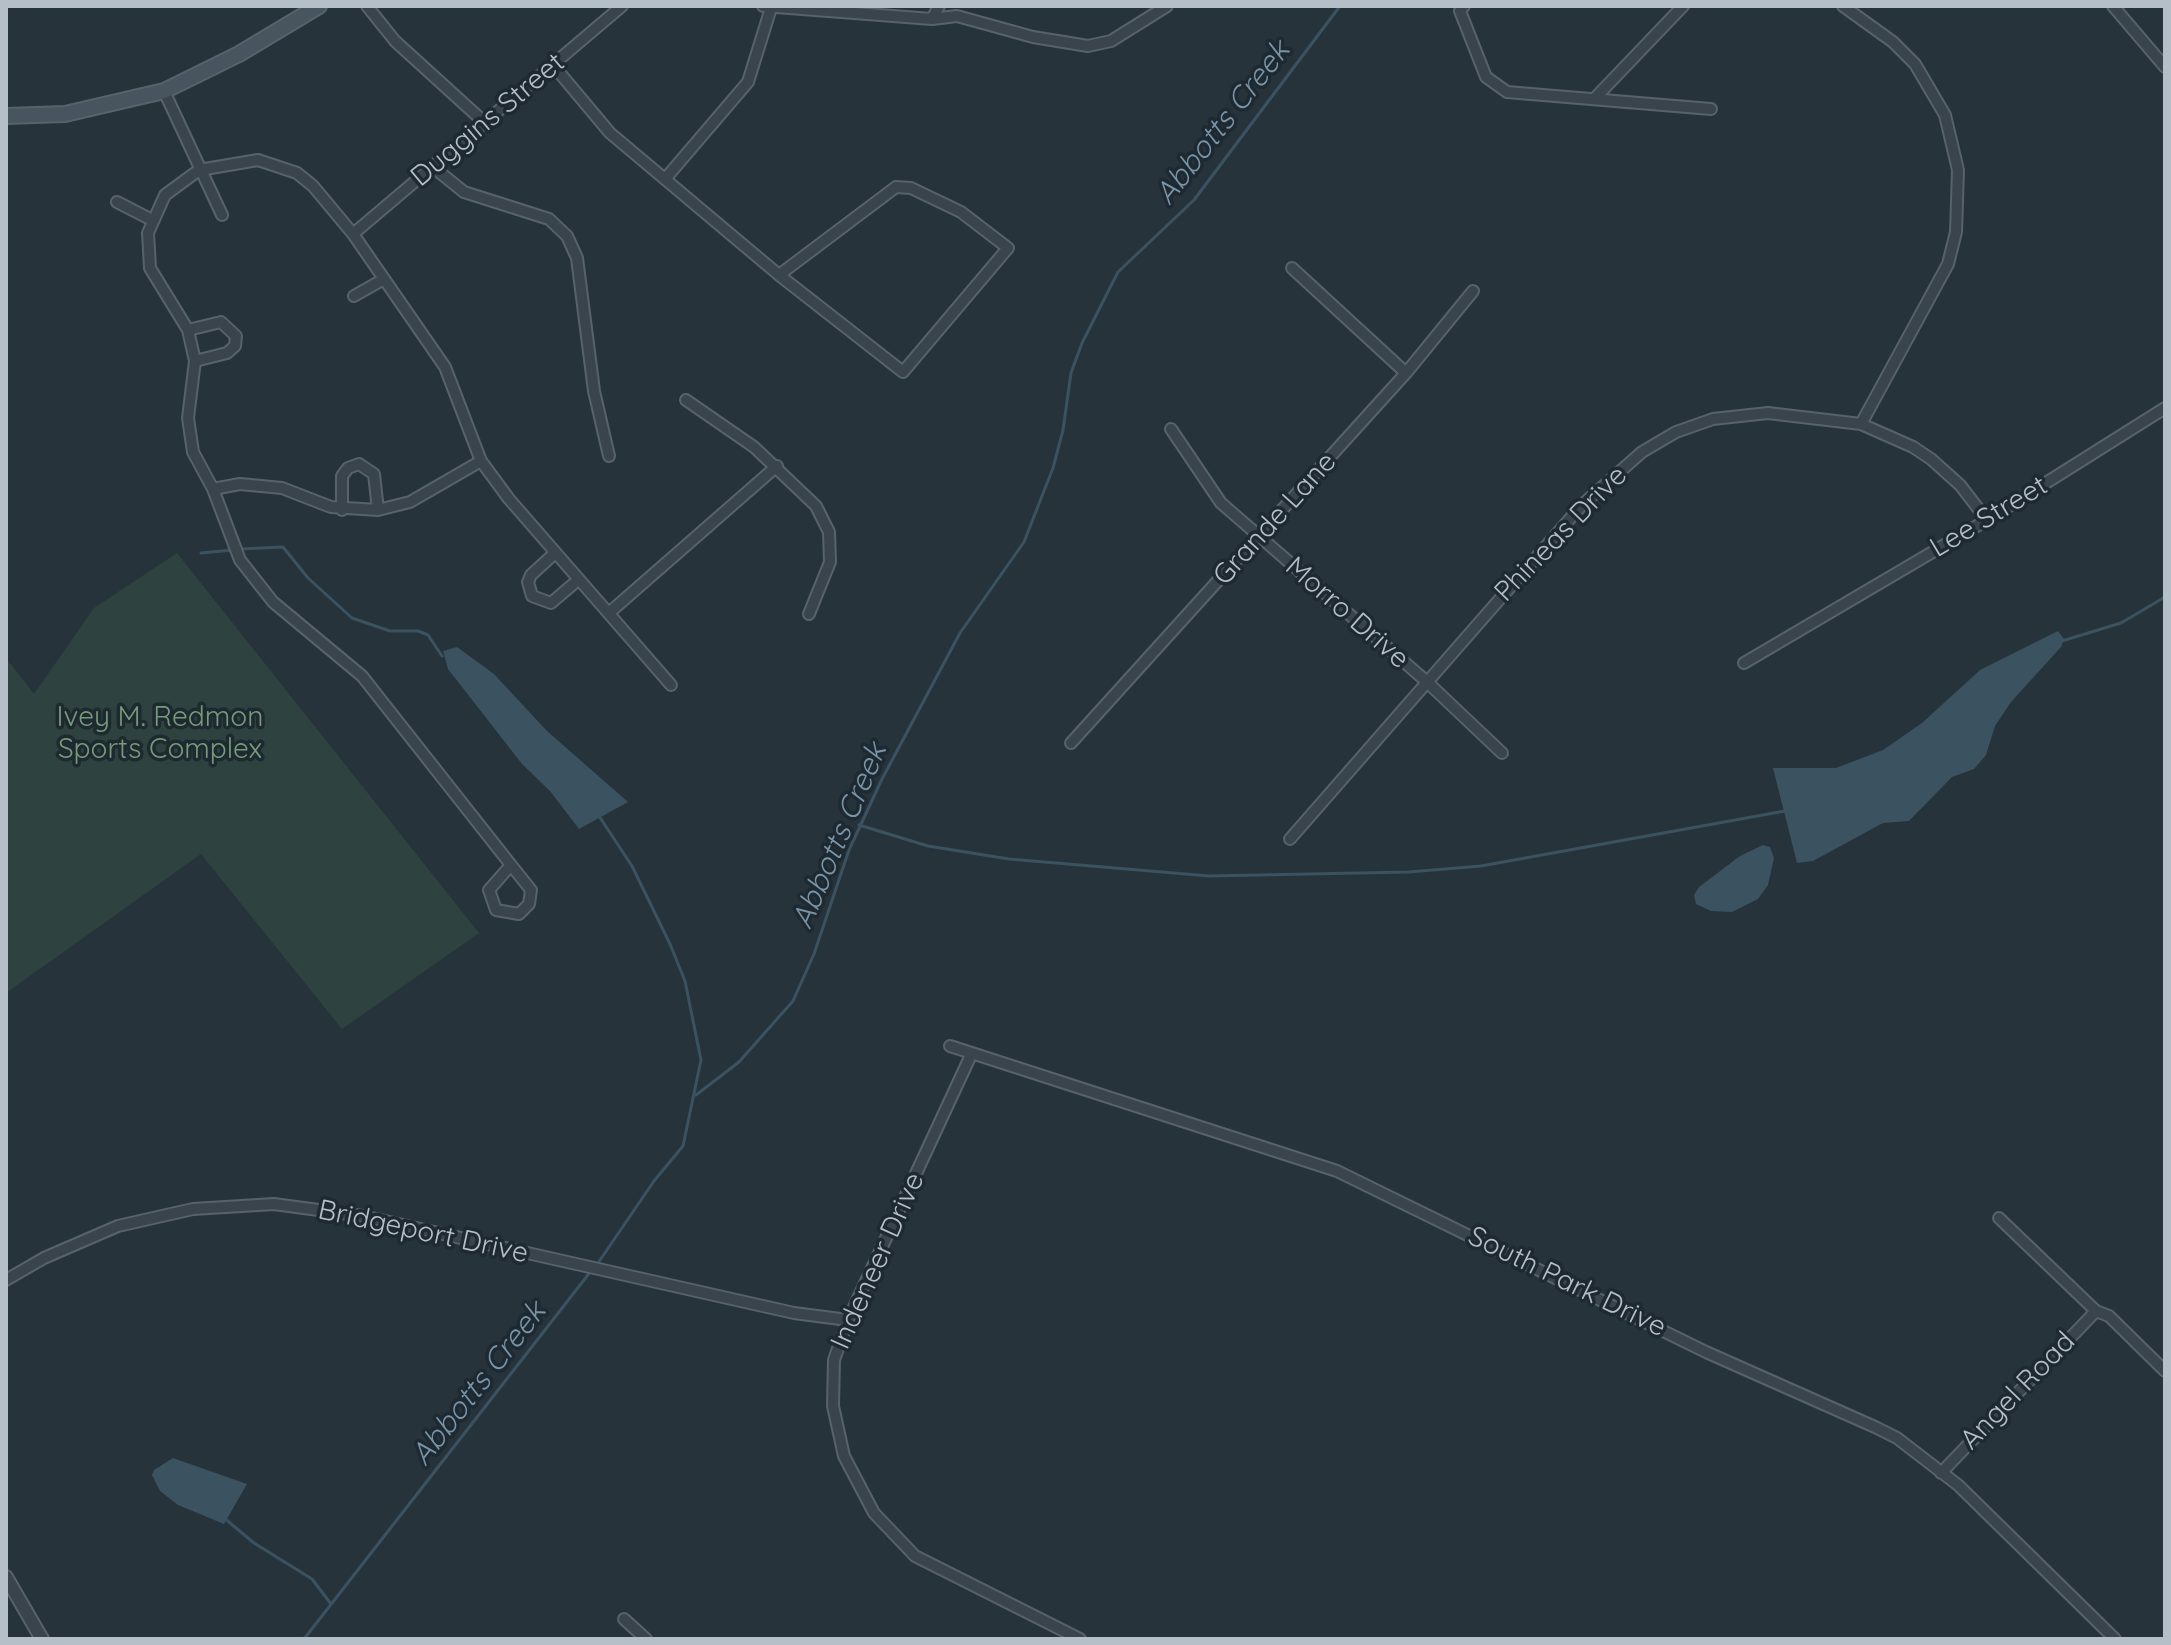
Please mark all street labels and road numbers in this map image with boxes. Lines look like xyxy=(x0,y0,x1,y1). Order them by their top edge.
street label: Duggins Street xyxy=(404,46,572,194)
street label: Grande Lane xyxy=(1207,446,1343,592)
street label: Phineas Drive xyxy=(1488,459,1634,609)
street label: Lee Street xyxy=(1924,469,2054,565)
street label: Morro Drive xyxy=(1278,550,1416,676)
street label: Indeneer Drive xyxy=(824,1168,932,1354)
street label: Bridgeport Drive xyxy=(315,1193,531,1271)
street label: South Park Drive xyxy=(1463,1220,1671,1344)
street label: Angel Road xyxy=(1954,1325,2082,1457)

